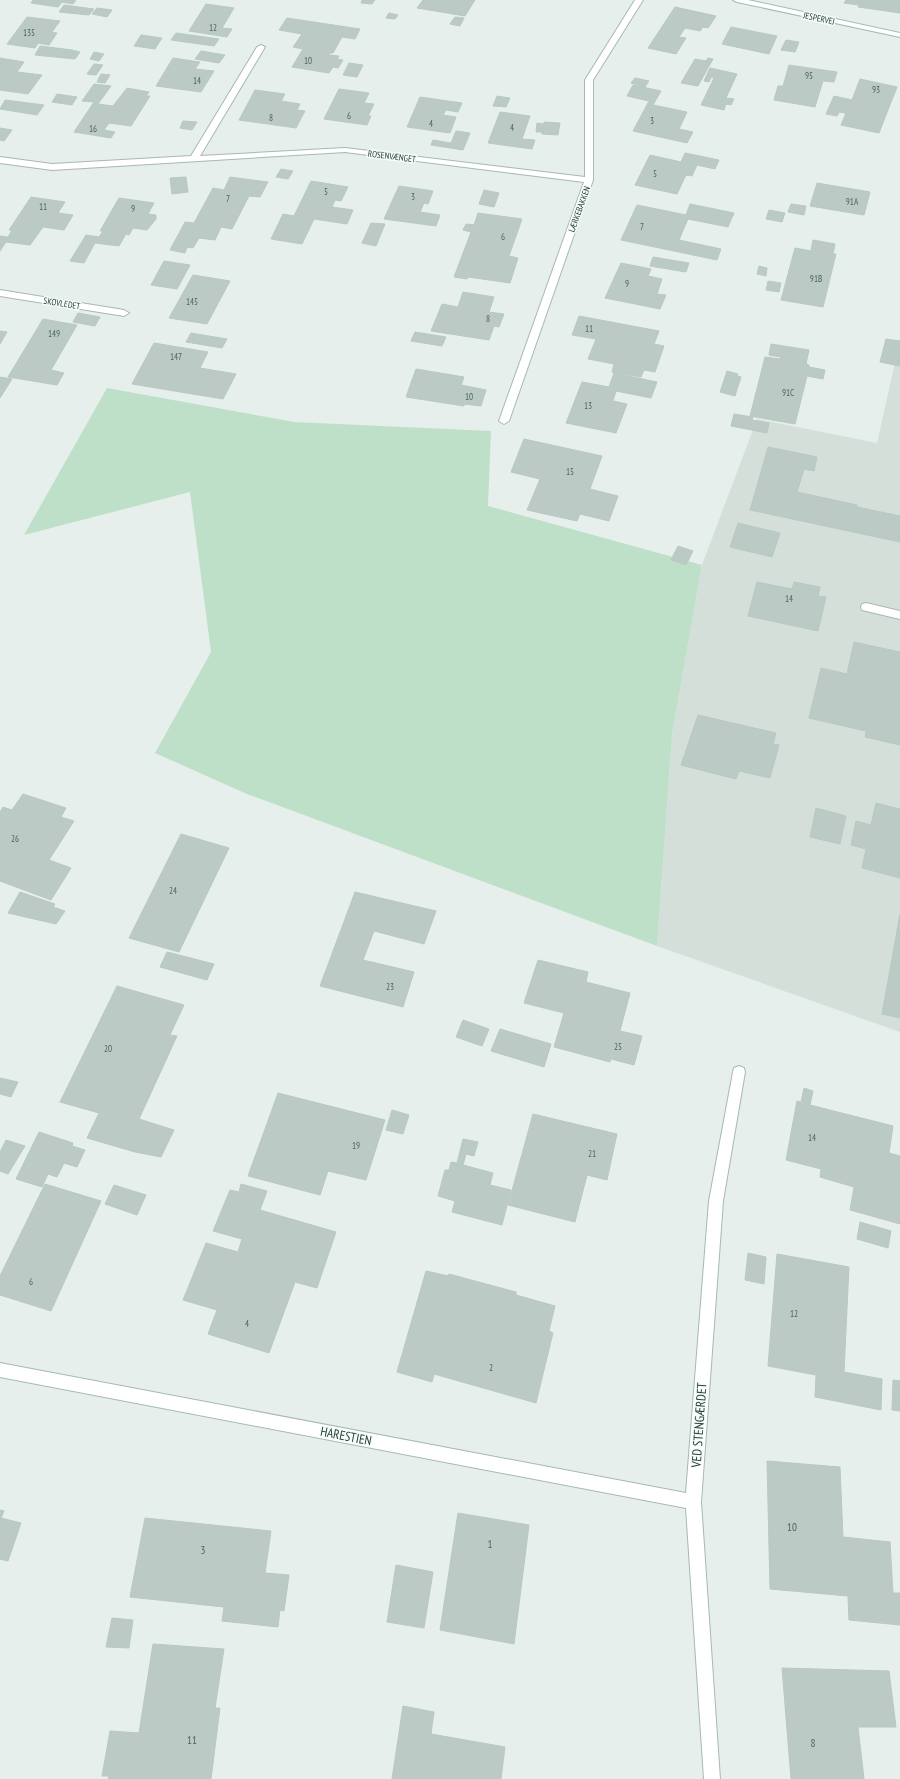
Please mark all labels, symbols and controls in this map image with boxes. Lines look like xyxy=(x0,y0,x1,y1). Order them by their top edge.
street label: JESPERVEJ xyxy=(801,9,836,27)
house number: 12 xyxy=(209,22,217,33)
house number: 135 xyxy=(23,27,35,38)
house number: 10 xyxy=(304,55,312,66)
house number: 95 xyxy=(805,70,813,81)
house number: 14 xyxy=(193,75,201,86)
house number: 93 xyxy=(872,84,880,95)
house number: 6 xyxy=(347,110,351,121)
house number: 8 xyxy=(269,112,273,123)
house number: 3 xyxy=(650,115,654,126)
house number: 4 xyxy=(429,118,433,129)
house number: 4 xyxy=(510,122,514,133)
house number: 16 xyxy=(89,123,97,134)
street label: ROSENVÆNGET xyxy=(367,148,417,164)
house number: 5 xyxy=(653,168,657,179)
street label: LÆRKEBAKKEN xyxy=(566,184,592,233)
house number: 5 xyxy=(324,186,328,197)
house number: 3 xyxy=(411,191,415,202)
house number: 7 xyxy=(226,193,230,204)
house number: 91A xyxy=(846,196,859,207)
house number: 11 xyxy=(39,201,47,212)
house number: 9 xyxy=(131,203,135,214)
house number: 7 xyxy=(640,221,644,232)
house number: 6 xyxy=(501,231,505,242)
house number: 91B xyxy=(810,273,822,284)
house number: 9 xyxy=(625,278,629,289)
street label: SKOVLEDET xyxy=(43,295,81,311)
house number: 145 xyxy=(186,296,198,307)
house number: 8 xyxy=(486,313,490,324)
house number: 11 xyxy=(585,323,593,334)
house number: 149 xyxy=(48,328,60,339)
house number: 147 xyxy=(170,351,182,362)
house number: 91C xyxy=(782,387,794,398)
house number: 10 xyxy=(465,391,473,402)
house number: 13 xyxy=(584,400,592,411)
house number: 15 xyxy=(566,466,574,477)
house number: 14 xyxy=(785,593,793,604)
house number: 26 xyxy=(11,833,19,844)
house number: 24 xyxy=(169,885,177,896)
house number: 23 xyxy=(386,981,394,992)
house number: 25 xyxy=(614,1041,622,1052)
house number: 20 xyxy=(104,1043,112,1054)
house number: 14 xyxy=(808,1132,816,1143)
house number: 19 xyxy=(352,1140,360,1151)
house number: 21 xyxy=(588,1148,596,1159)
house number: 6 xyxy=(29,1276,33,1287)
house number: 12 xyxy=(790,1308,798,1319)
house number: 4 xyxy=(245,1318,249,1329)
house number: 2 xyxy=(489,1362,493,1373)
street label: VED STENGÆRDET xyxy=(687,1382,710,1469)
street label: HARESTIEN xyxy=(319,1423,373,1449)
house number: 10 xyxy=(787,1520,797,1534)
house number: 1 xyxy=(488,1537,493,1551)
house number: 3 xyxy=(201,1543,206,1557)
house number: 11 xyxy=(187,1733,197,1747)
house number: 8 xyxy=(811,1736,816,1750)

